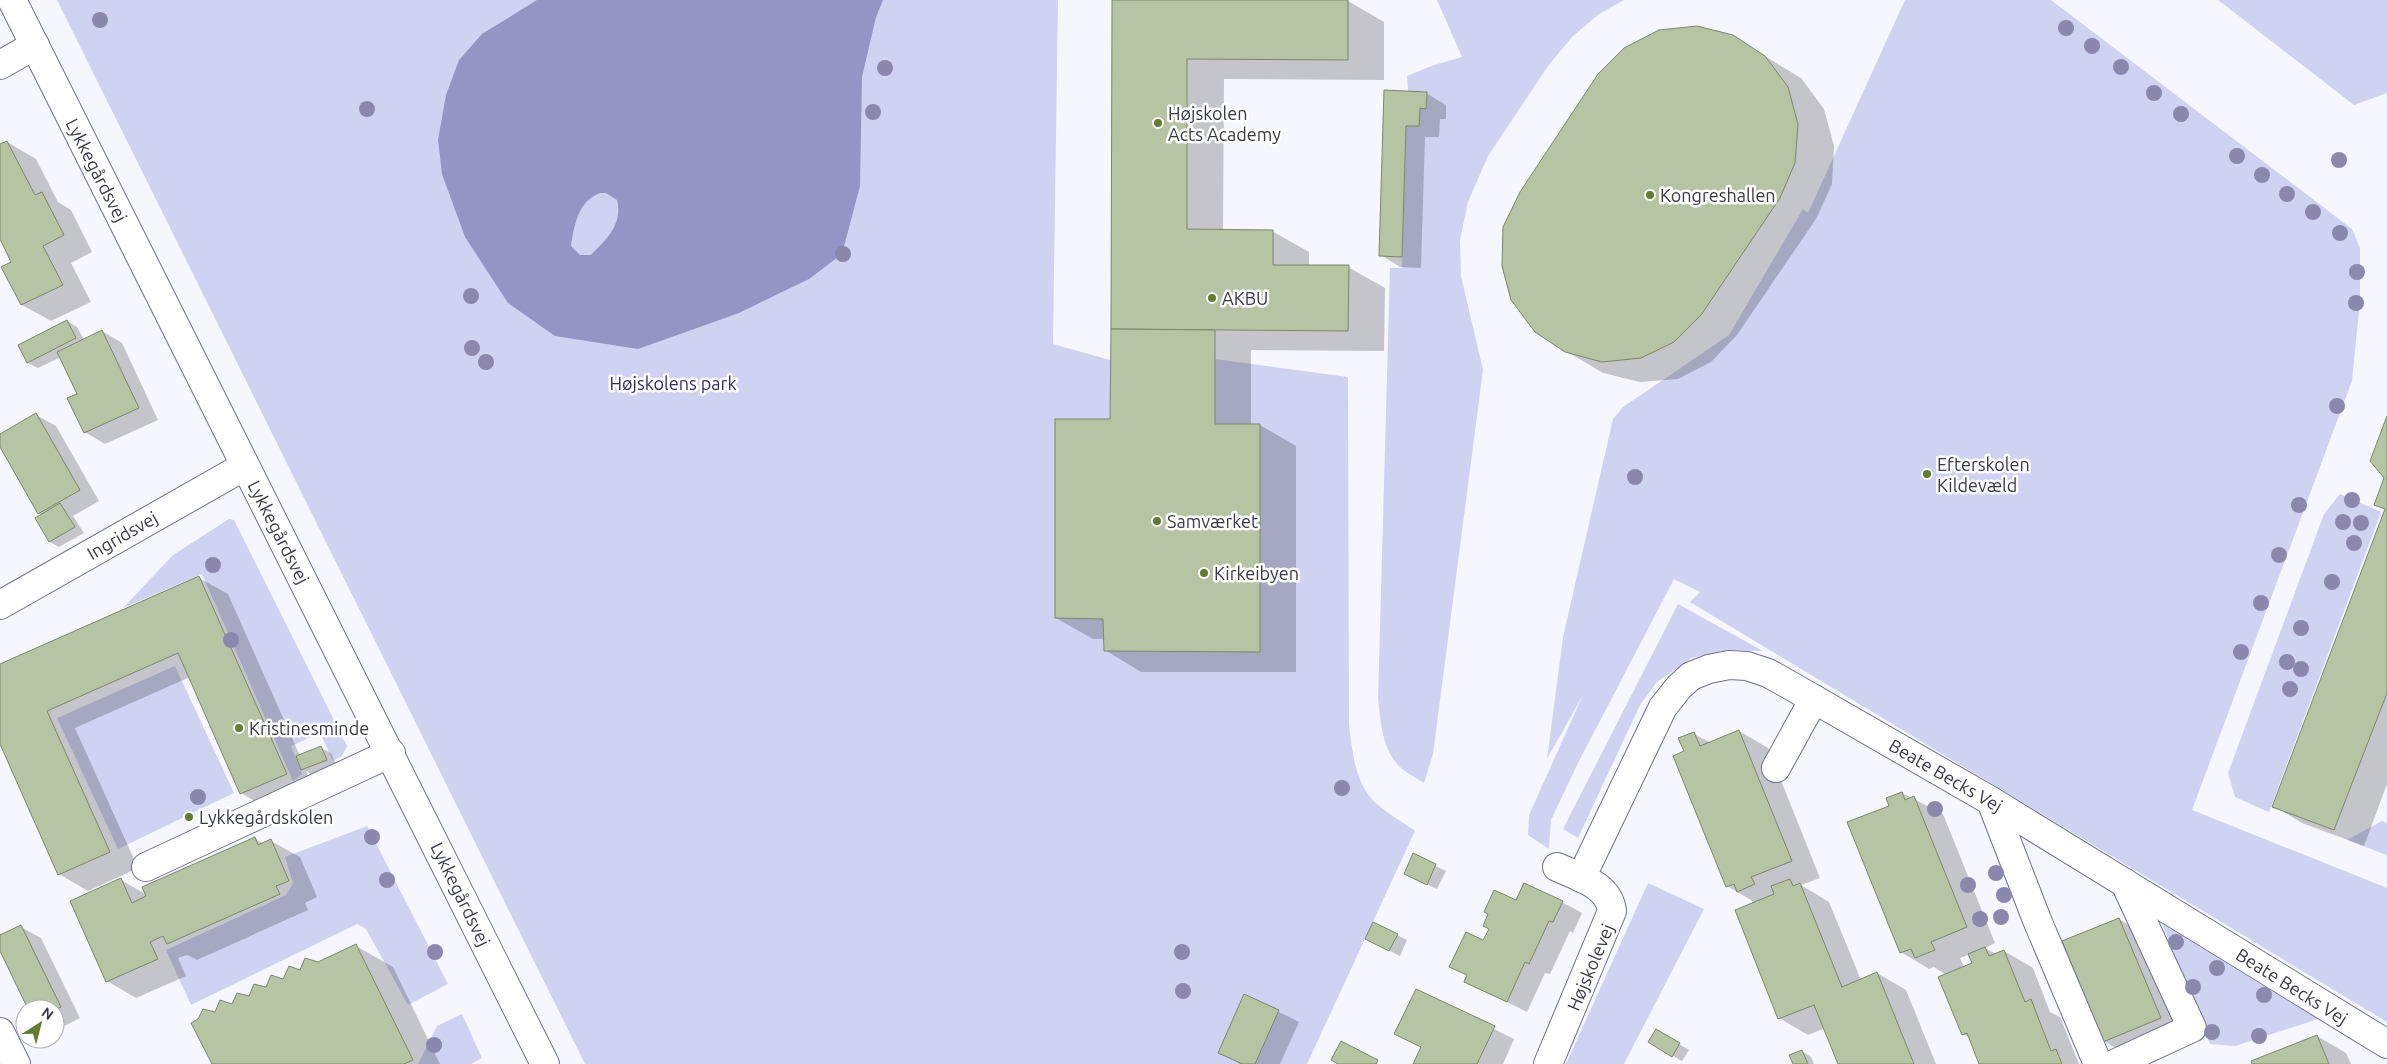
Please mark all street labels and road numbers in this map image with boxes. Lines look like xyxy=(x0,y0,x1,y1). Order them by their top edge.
street label: Lykkegårdsvej xyxy=(62,115,132,225)
street label: Lykkegårdsvej xyxy=(244,477,314,587)
street label: Ingridsvej xyxy=(83,507,161,563)
street label: Beate Becks Vej xyxy=(1886,734,2006,816)
street label: Lykkegårdsvej xyxy=(427,839,495,949)
street label: Højskolevej xyxy=(1563,921,1617,1013)
street label: Beate Becks Vej xyxy=(2233,944,2351,1028)

